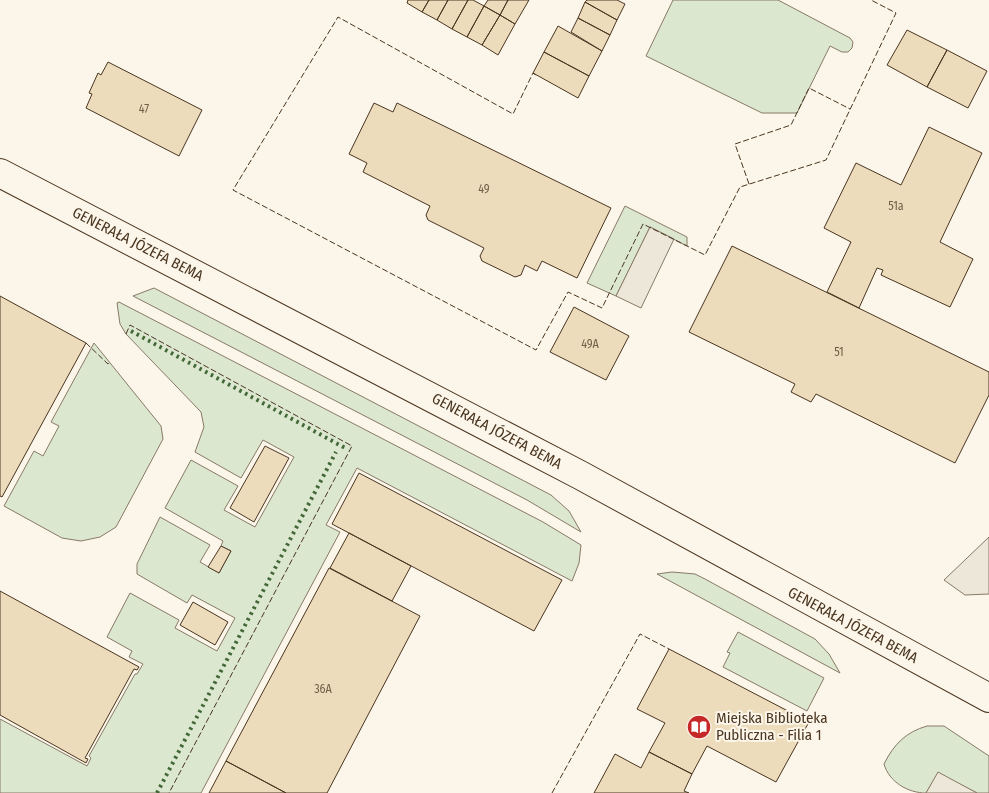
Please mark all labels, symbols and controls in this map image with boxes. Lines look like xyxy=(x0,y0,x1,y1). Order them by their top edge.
house number: 47 xyxy=(139,102,149,116)
house number: 49 xyxy=(478,182,490,196)
house number: 51a xyxy=(888,199,904,213)
street label: GENERAŁA JÓZEFA BEMA xyxy=(70,203,207,285)
house number: 49A xyxy=(581,337,599,351)
house number: 51 xyxy=(834,345,844,359)
street label: GENERAŁA JÓZEFA BEMA xyxy=(429,389,565,473)
street label: GENERAŁA JÓZEFA BEMA xyxy=(785,583,921,667)
house number: 36A xyxy=(314,682,333,696)
place label: Miejska Biblioteka Publiczna - Filia 1 xyxy=(716,709,827,744)
library icon: Miejska Biblioteka Publiczna - Filia 1 xyxy=(686,714,712,740)

